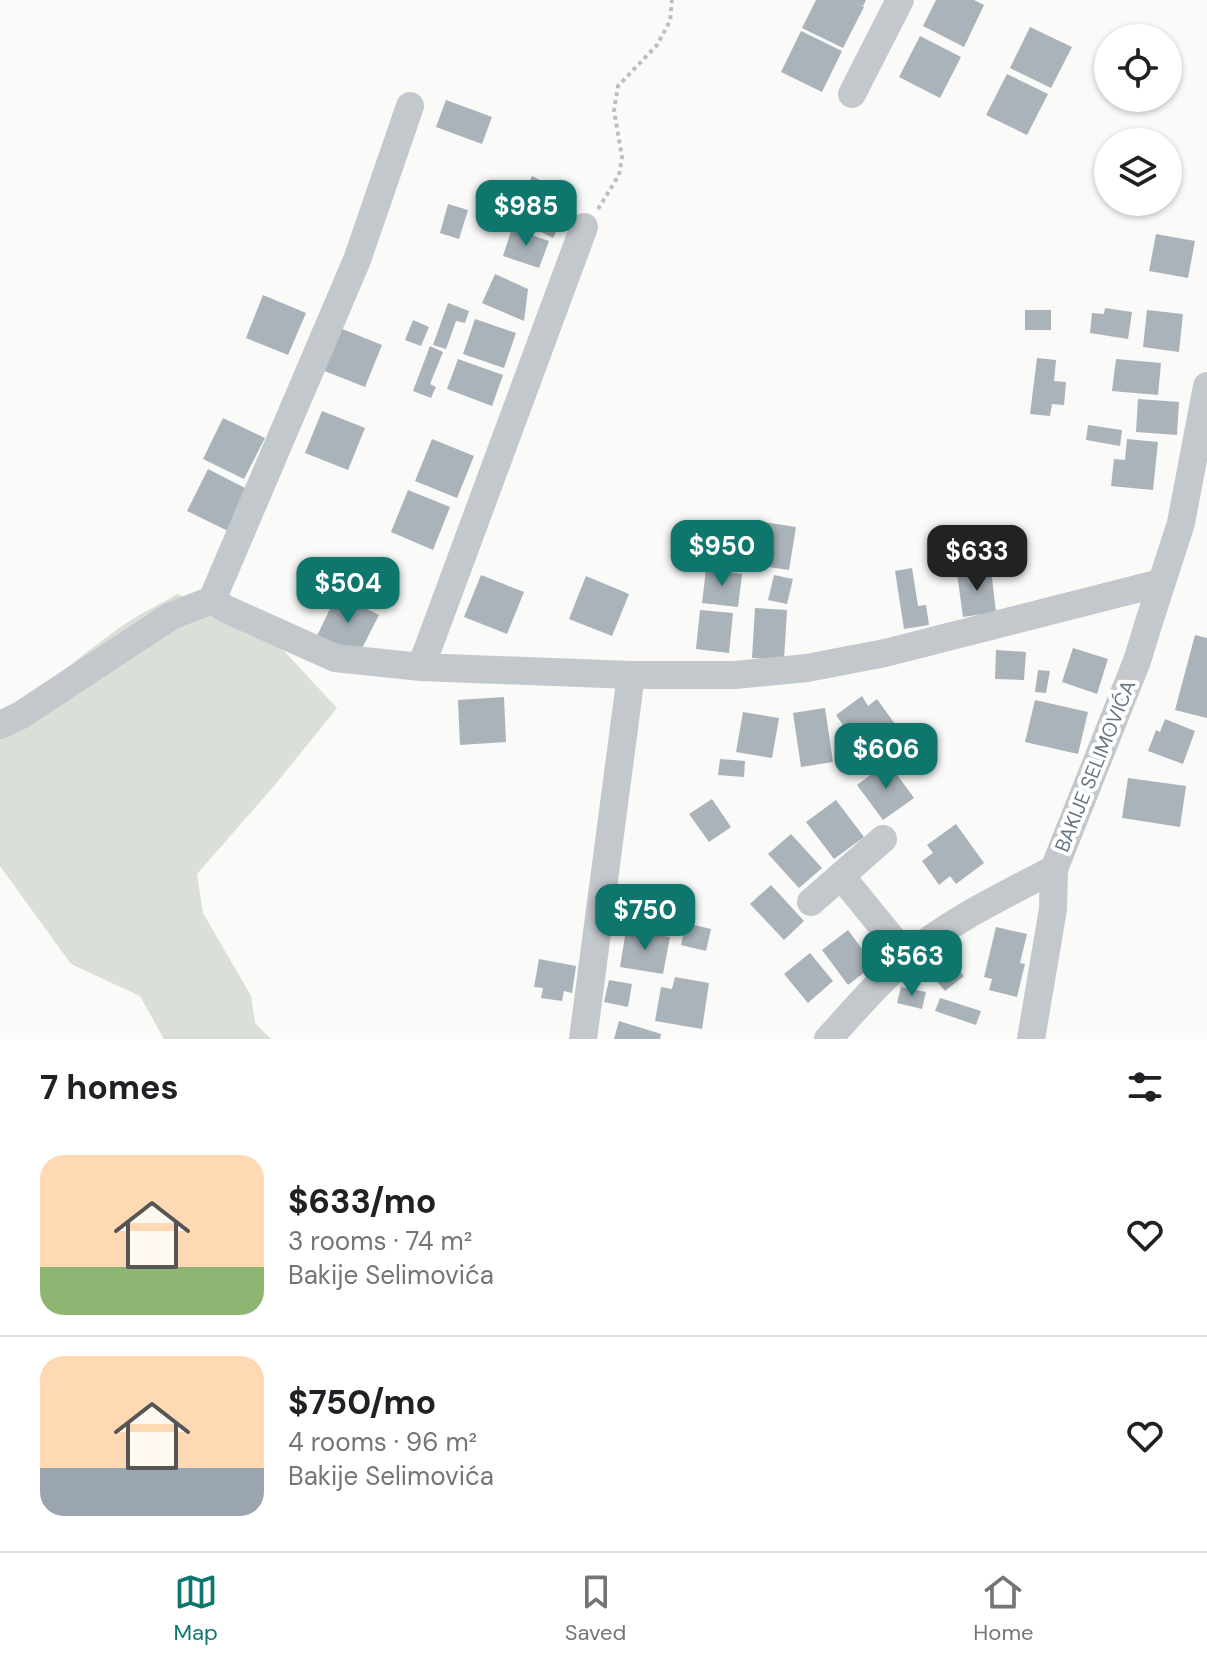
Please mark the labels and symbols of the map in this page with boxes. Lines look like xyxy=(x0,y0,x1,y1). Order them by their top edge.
pin: $985 xyxy=(479,180,573,248)
pin: $950 xyxy=(675,520,769,588)
pin: $633 xyxy=(930,525,1024,593)
pin: $504 xyxy=(301,557,395,625)
street label: BAKIJE SELIMOVIĆA xyxy=(1049,676,1141,856)
pin: $606 xyxy=(839,723,933,791)
pin: $750 xyxy=(598,884,692,952)
pin: $563 xyxy=(865,930,959,998)

